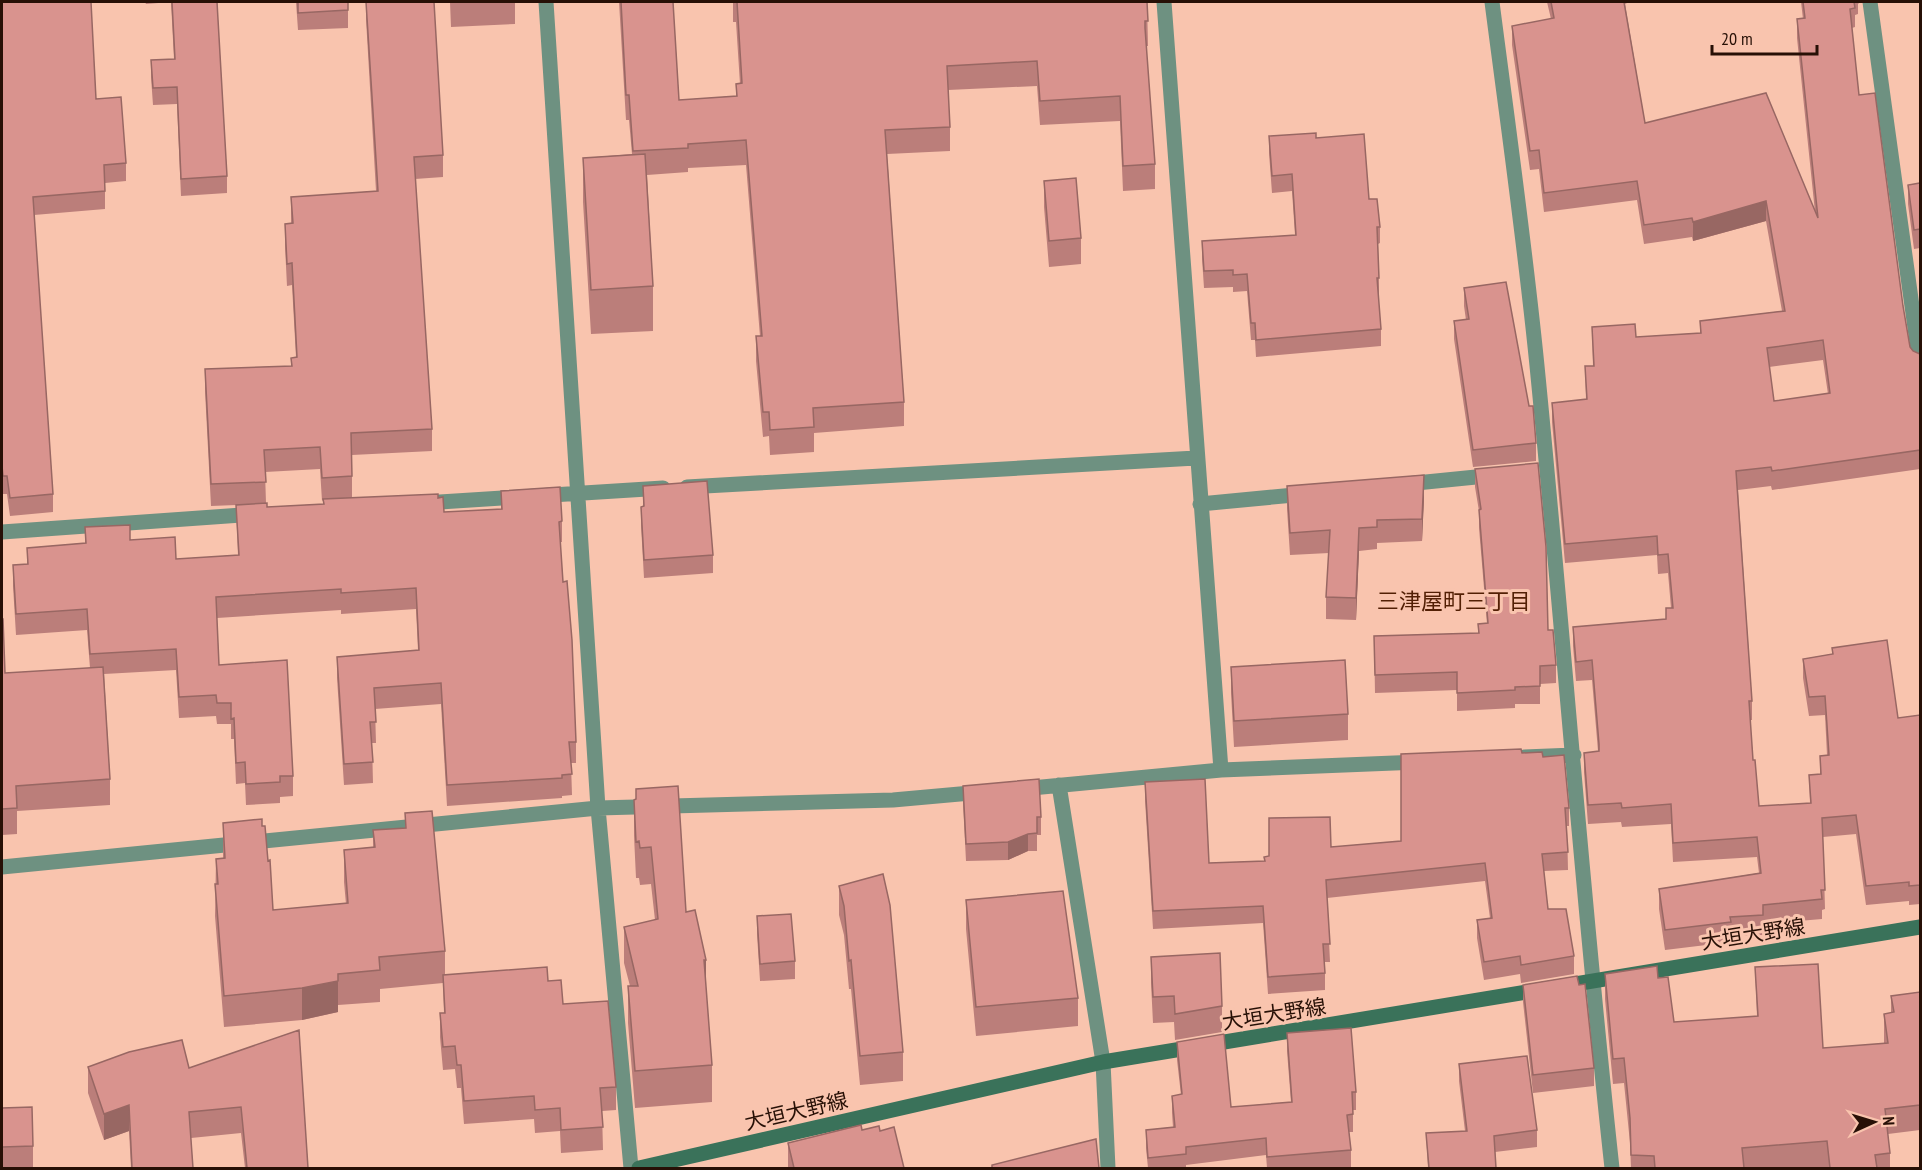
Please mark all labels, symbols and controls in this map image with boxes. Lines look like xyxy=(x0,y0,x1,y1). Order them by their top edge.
scale bar xyxy=(1712,18,1817,56)
text: 20 m xyxy=(1721,27,1753,50)
district label: 三津屋町三丁目 xyxy=(1377,587,1531,615)
street label: 大垣大野線 xyxy=(1699,912,1807,956)
street label: 大垣大野線 xyxy=(1220,992,1328,1036)
street label: 大垣大野線 xyxy=(742,1086,850,1136)
north arrow xyxy=(1844,1092,1904,1152)
text: N xyxy=(1879,1116,1899,1126)

